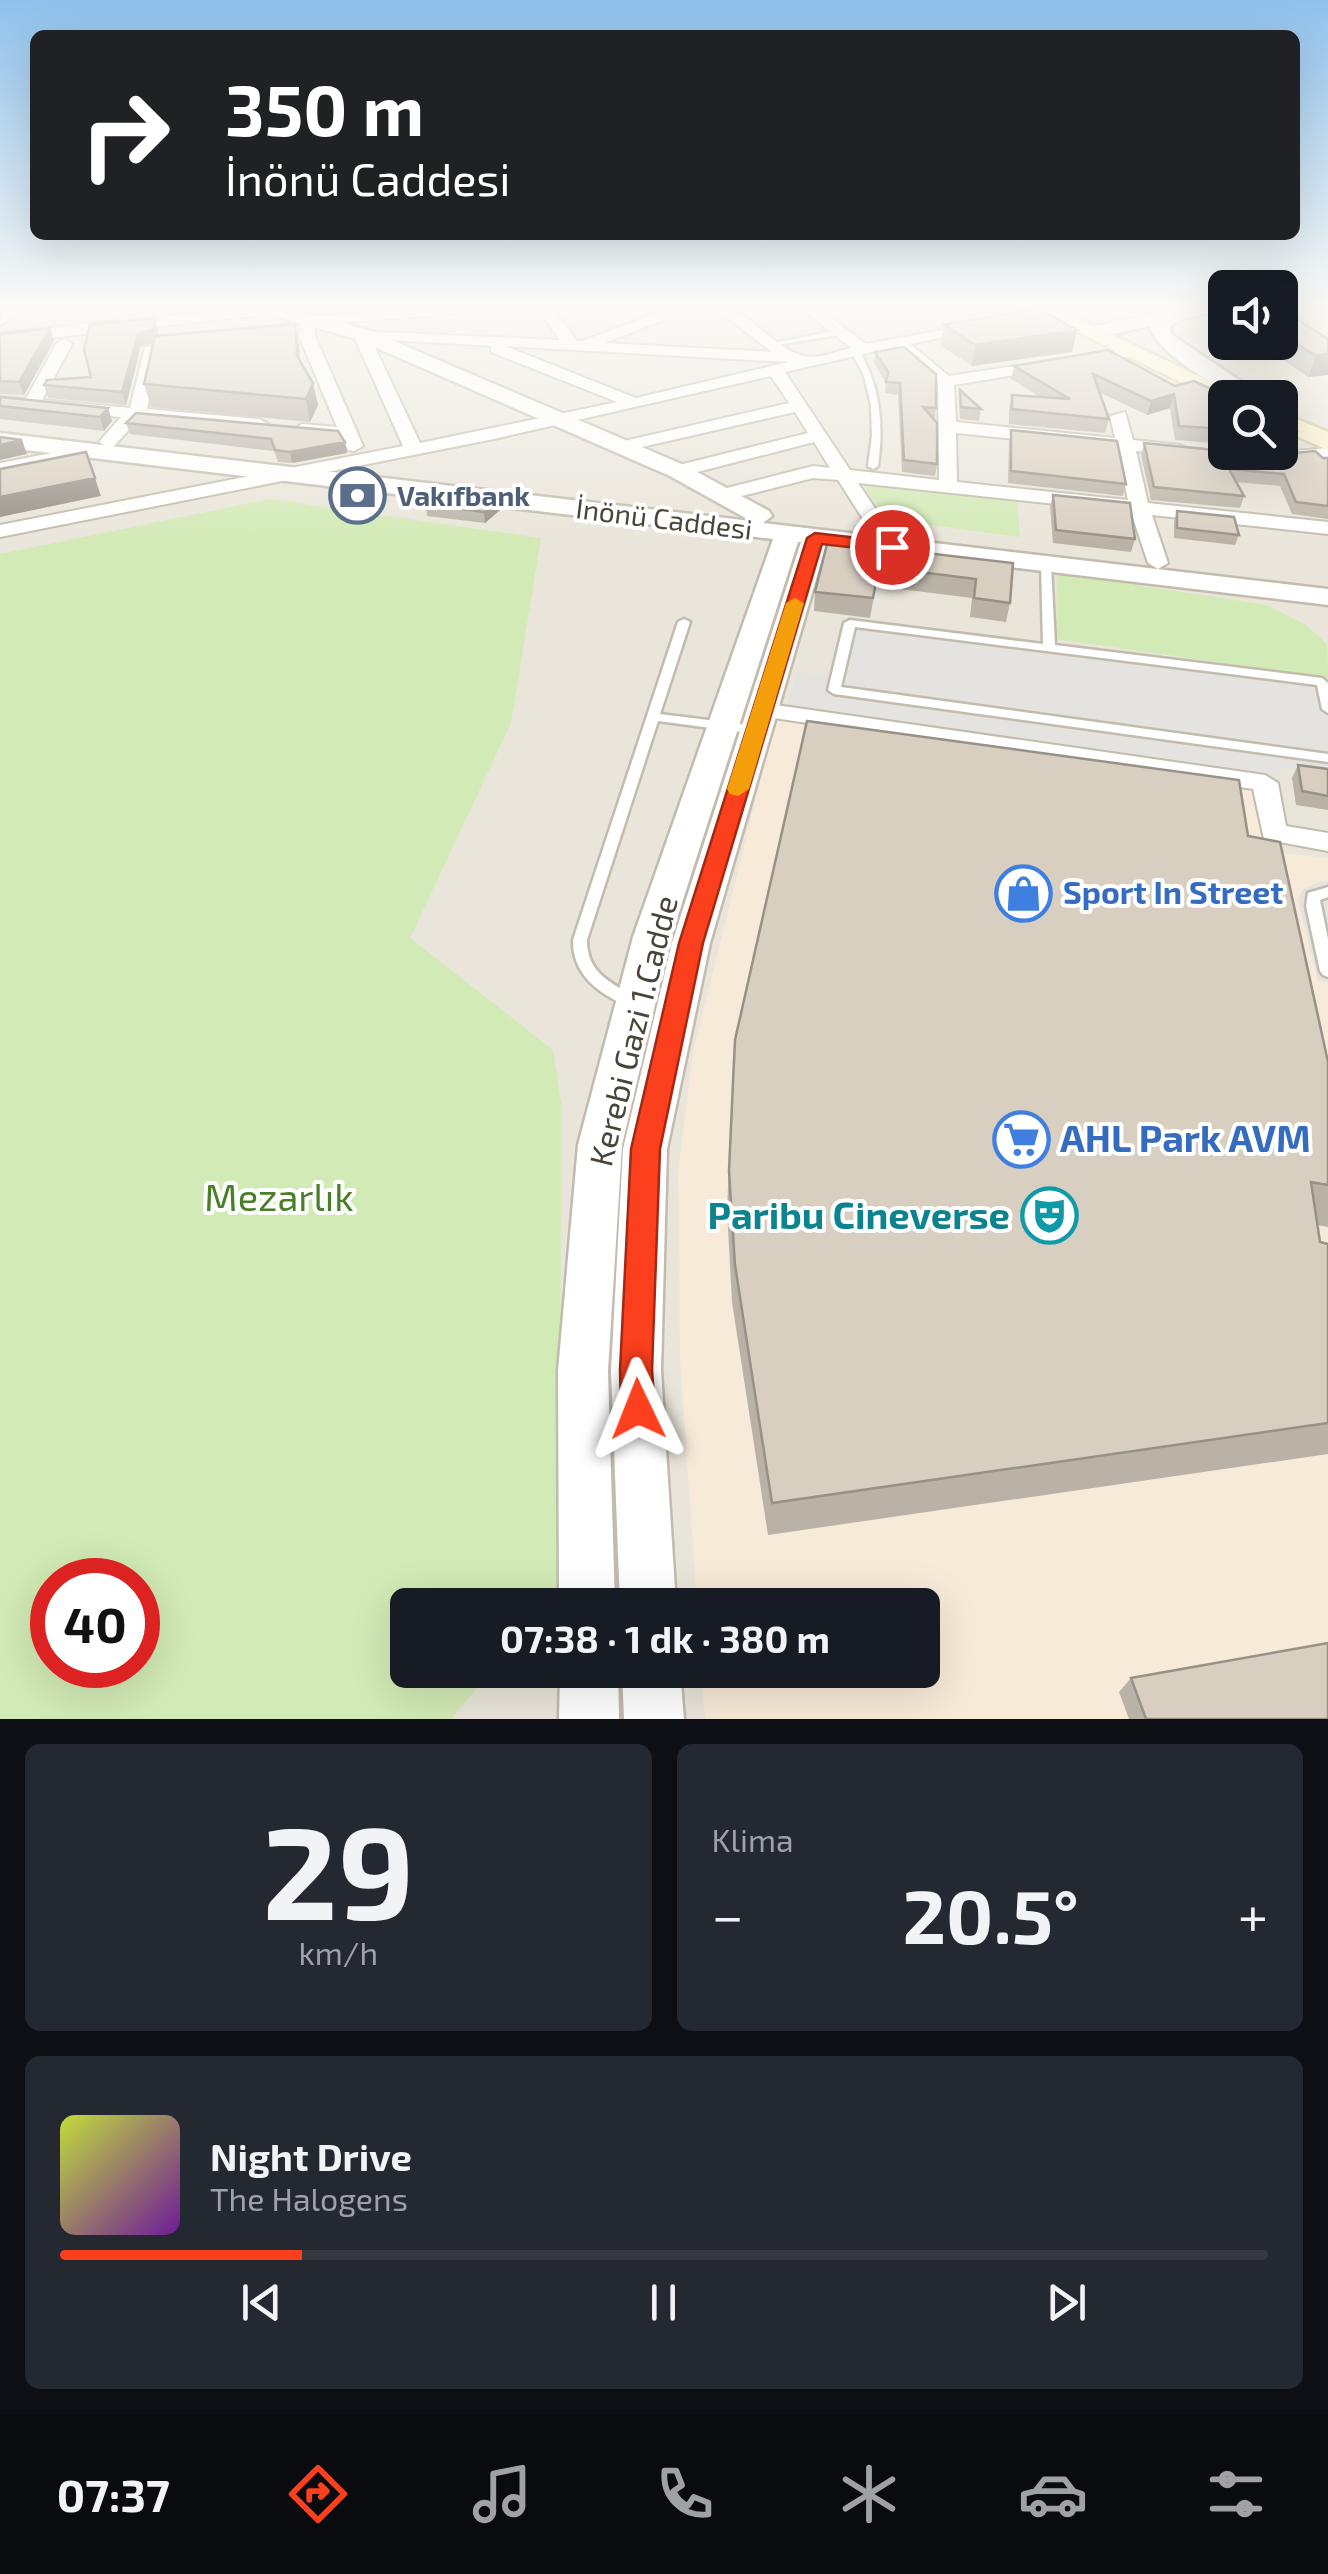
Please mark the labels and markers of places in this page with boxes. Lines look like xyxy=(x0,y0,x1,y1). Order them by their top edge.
bank icon: Vakıfbank xyxy=(328,466,388,526)
place label: Vakıfbank xyxy=(397,478,530,512)
pin xyxy=(850,505,935,590)
shop icon: Sport In Street xyxy=(994,863,1054,923)
place label: Sport In Street xyxy=(1063,872,1283,910)
supermarket icon: AHL Park AVM xyxy=(991,1109,1051,1169)
place label: AHL Park AVM xyxy=(1060,1114,1311,1160)
theatre icon: Paribu Cineverse xyxy=(1019,1186,1079,1246)
place label: Paribu Cineverse xyxy=(708,1191,1010,1237)

